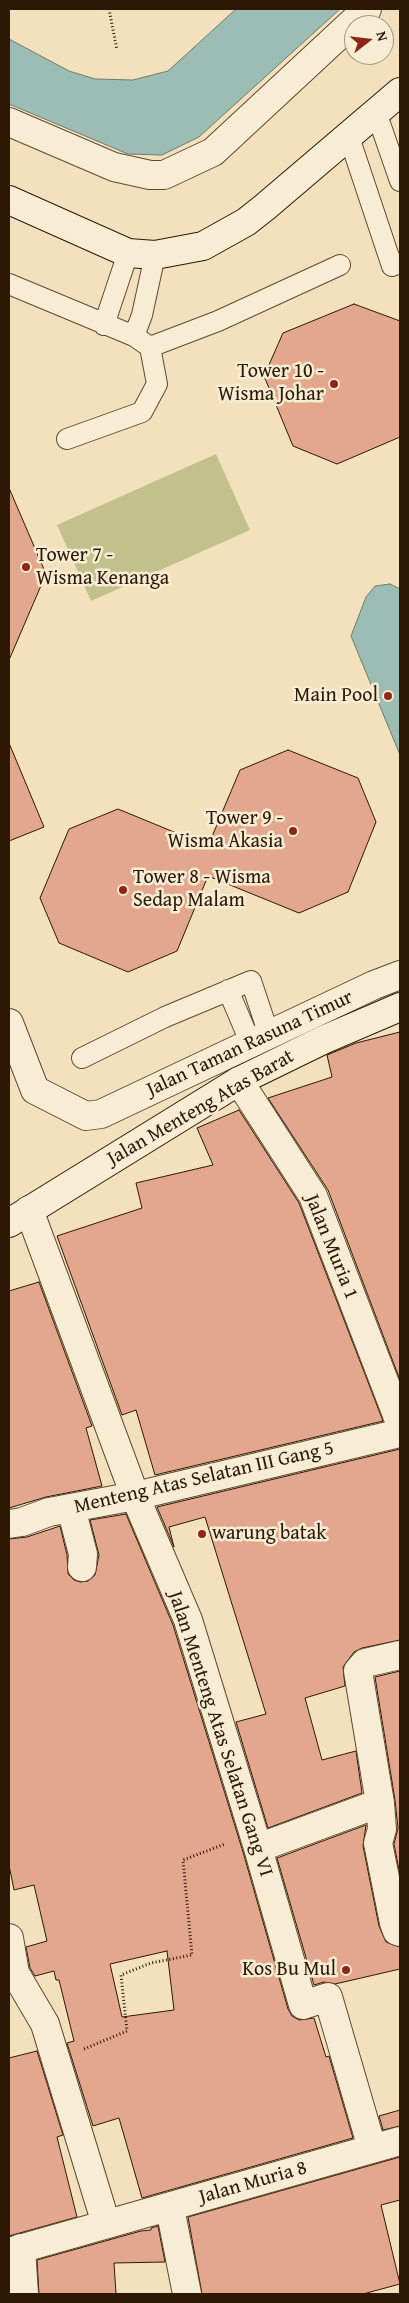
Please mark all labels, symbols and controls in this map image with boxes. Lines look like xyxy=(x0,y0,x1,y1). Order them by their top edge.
north arrow xyxy=(344,15,394,65)
text: N xyxy=(372,29,393,43)
place label: Tower 10 - Wisma Johar xyxy=(218,360,324,407)
marker: Tower 10 - Wisma Johar xyxy=(328,378,340,390)
place label: Tower 7 - Wisma Kenanga xyxy=(36,544,169,591)
marker: Tower 7 - Wisma Kenanga xyxy=(20,561,32,573)
place label: Main Pool xyxy=(294,684,378,708)
marker: Main Pool xyxy=(382,690,394,702)
place label: Tower 9 - Wisma Akasia xyxy=(168,807,283,854)
marker: Tower 9 - Wisma Akasia xyxy=(287,825,299,837)
place label: Tower 8 - Wisma Sedap Malam xyxy=(133,866,271,913)
marker: Tower 8 - Wisma Sedap Malam xyxy=(117,884,129,896)
street label: Jalan Taman Rasuna Timur xyxy=(143,986,357,1102)
street label: Jalan Menteng Atas Barat xyxy=(103,1045,299,1171)
street label: Jalan Muria 1 xyxy=(299,1191,363,1303)
street label: Menteng Atas Selatan III Gang 5 xyxy=(72,1436,336,1520)
place label: warung batak xyxy=(212,1522,326,1546)
marker: warung batak xyxy=(196,1528,208,1540)
street label: Jalan Menteng Atas Selatan Gang VI xyxy=(162,1588,278,1880)
place label: Kos Bu Mul xyxy=(242,1958,336,1982)
marker: Kos Bu Mul xyxy=(340,1964,352,1976)
street label: Jalan Muria 8 xyxy=(196,2156,310,2210)

